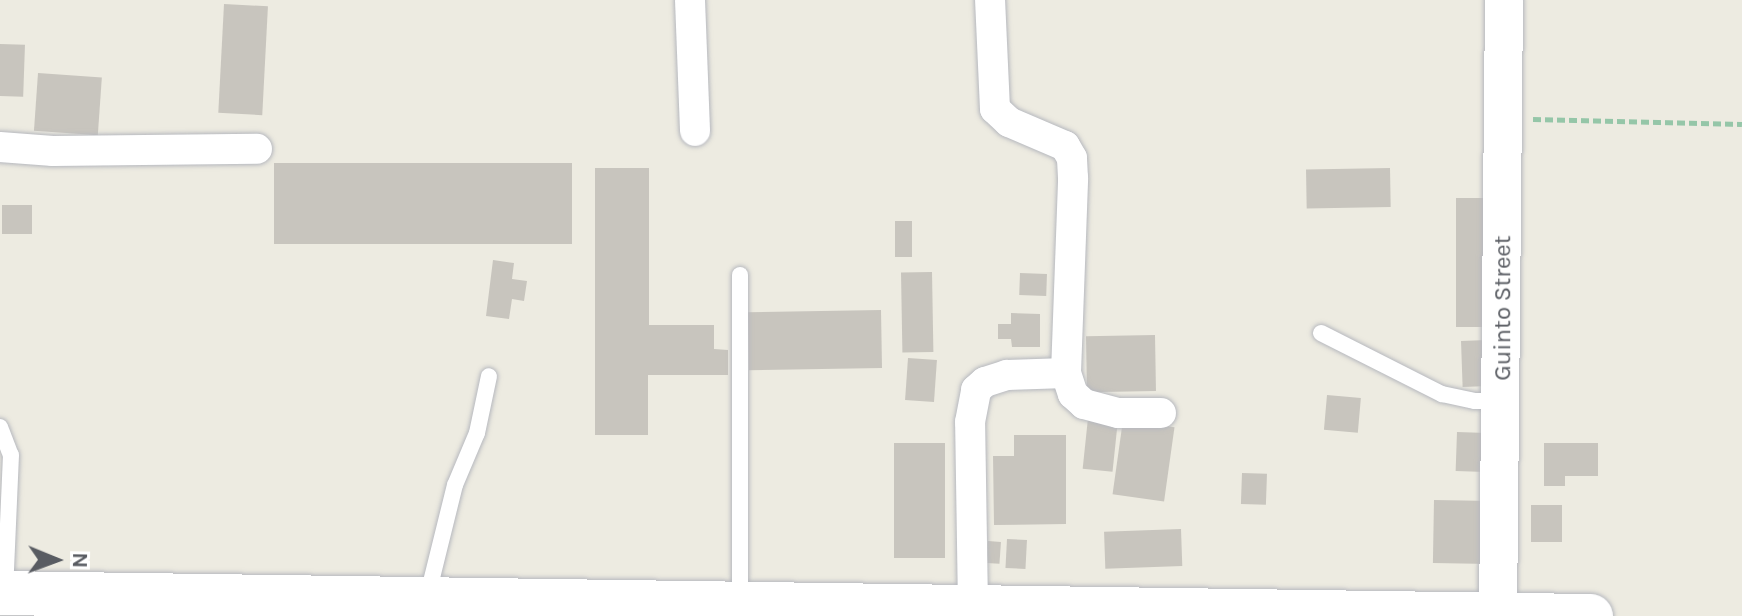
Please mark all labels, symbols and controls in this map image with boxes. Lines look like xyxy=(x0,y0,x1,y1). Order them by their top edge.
street label: Guinto Street xyxy=(1489,235,1517,381)
north arrow xyxy=(16,520,96,600)
text: N xyxy=(67,552,93,569)

